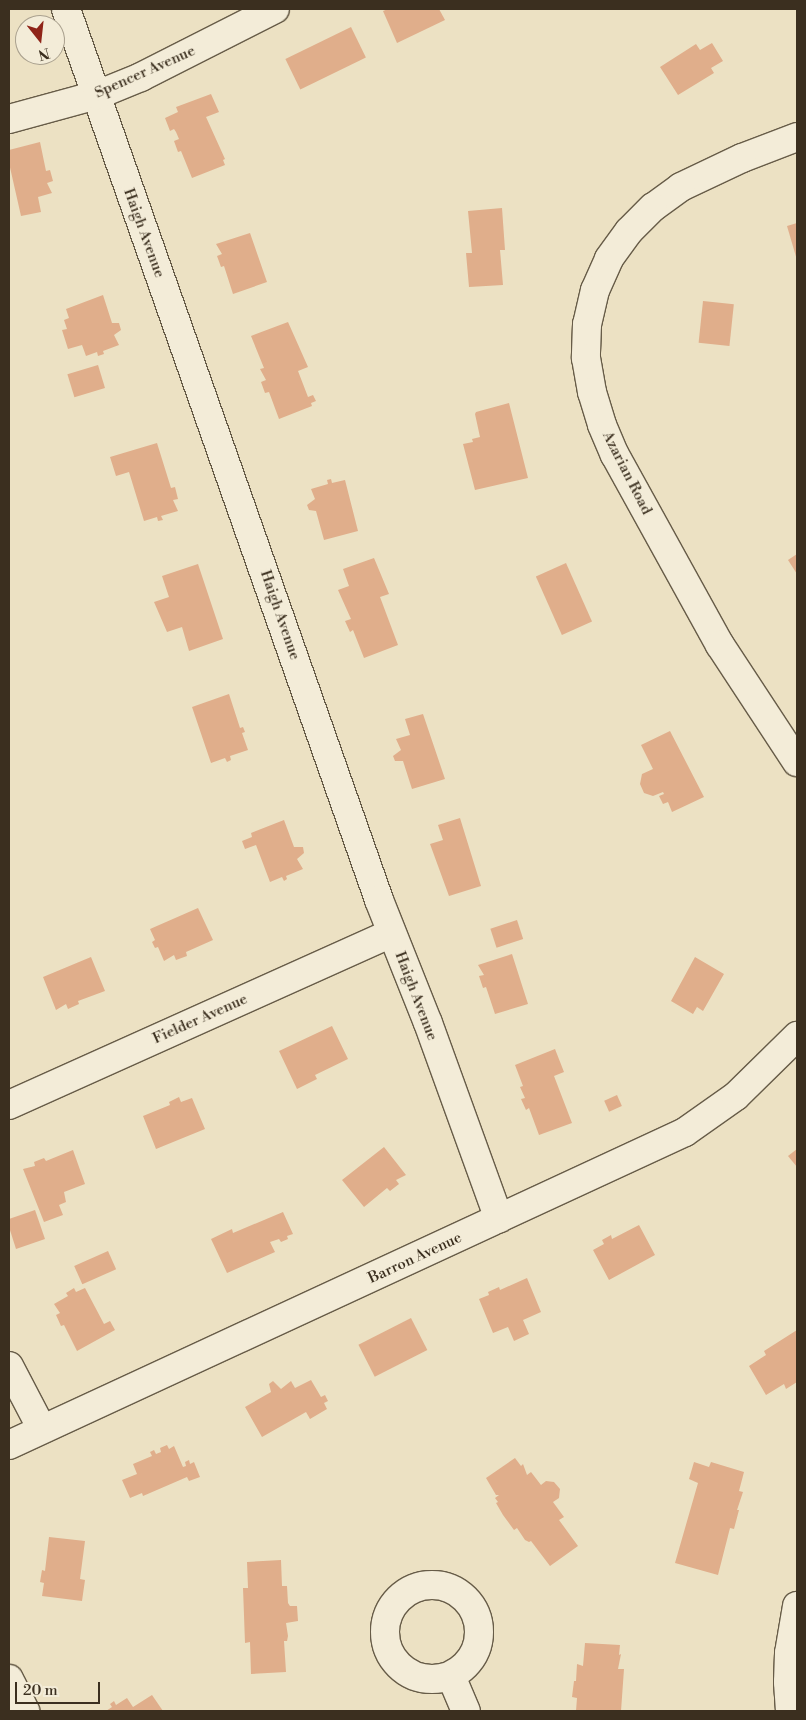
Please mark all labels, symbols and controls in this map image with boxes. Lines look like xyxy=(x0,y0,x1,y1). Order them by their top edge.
north arrow xyxy=(15,15,65,65)
street label: Spencer Avenue xyxy=(92,42,198,102)
text: N xyxy=(36,43,52,64)
street label: Haigh Avenue xyxy=(120,186,168,280)
street label: Azarian Road xyxy=(598,428,656,518)
street label: Haigh Avenue xyxy=(256,568,304,662)
street label: Haigh Avenue xyxy=(391,949,441,1043)
street label: Fielder Avenue xyxy=(150,990,250,1048)
street label: Barron Avenue xyxy=(365,1228,465,1288)
scale bar xyxy=(18,1672,102,1704)
text: 20 m xyxy=(23,1681,58,1700)

